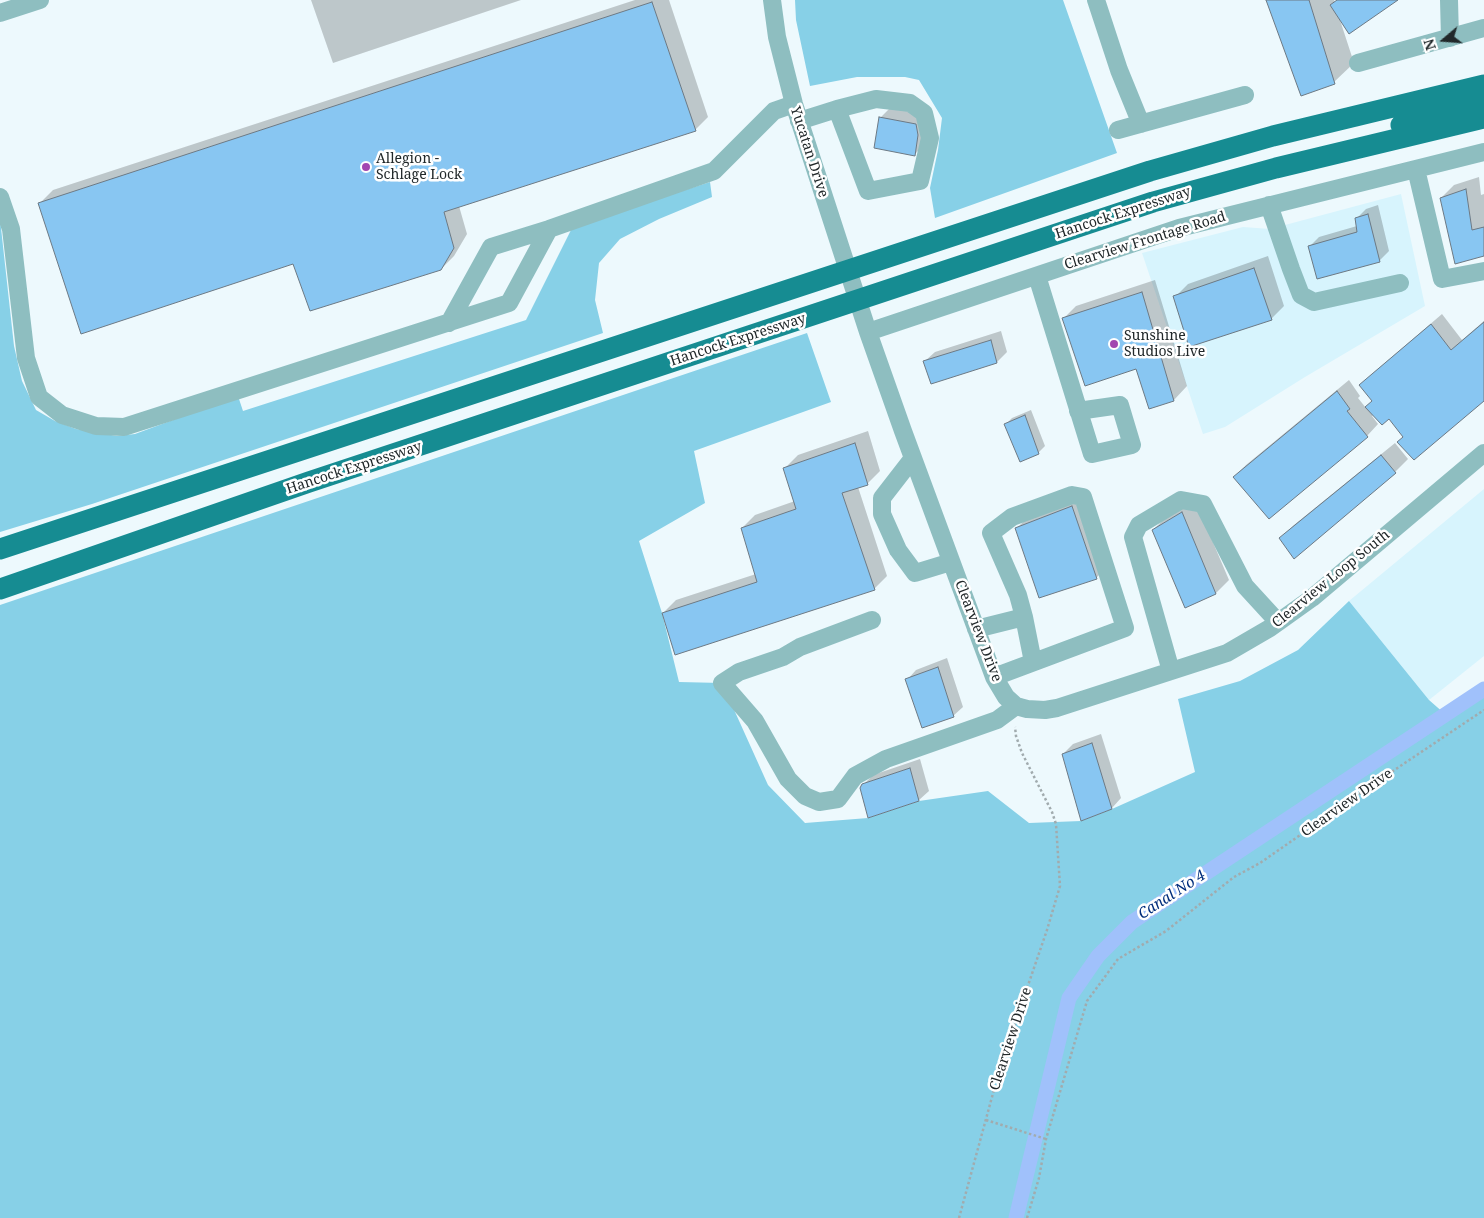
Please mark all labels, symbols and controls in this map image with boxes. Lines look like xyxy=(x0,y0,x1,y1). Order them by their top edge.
north arrow xyxy=(1419,15,1469,65)
text: N xyxy=(1419,37,1440,53)
street label: Yucatan Drive xyxy=(786,104,832,200)
place label: Allegion - Schlage Lock xyxy=(376,151,462,184)
marker: Allegion - Schlage Lock xyxy=(360,161,372,173)
street label: Hancock Expressway xyxy=(1053,183,1193,243)
street label: Clearview Frontage Road xyxy=(1062,208,1228,274)
street label: Hancock Expressway xyxy=(668,310,808,370)
place label: Sunshine Studios Live xyxy=(1124,328,1205,361)
marker: Sunshine Studios Live xyxy=(1108,338,1120,350)
street label: Hancock Expressway xyxy=(284,438,424,498)
street label: Clearview Loop South xyxy=(1269,526,1393,632)
street label: Clearview Drive xyxy=(951,578,1005,684)
street label: Clearview Drive xyxy=(1298,765,1396,841)
water label: Canal No 4 xyxy=(1135,867,1209,923)
street label: Clearview Drive xyxy=(986,985,1036,1093)

